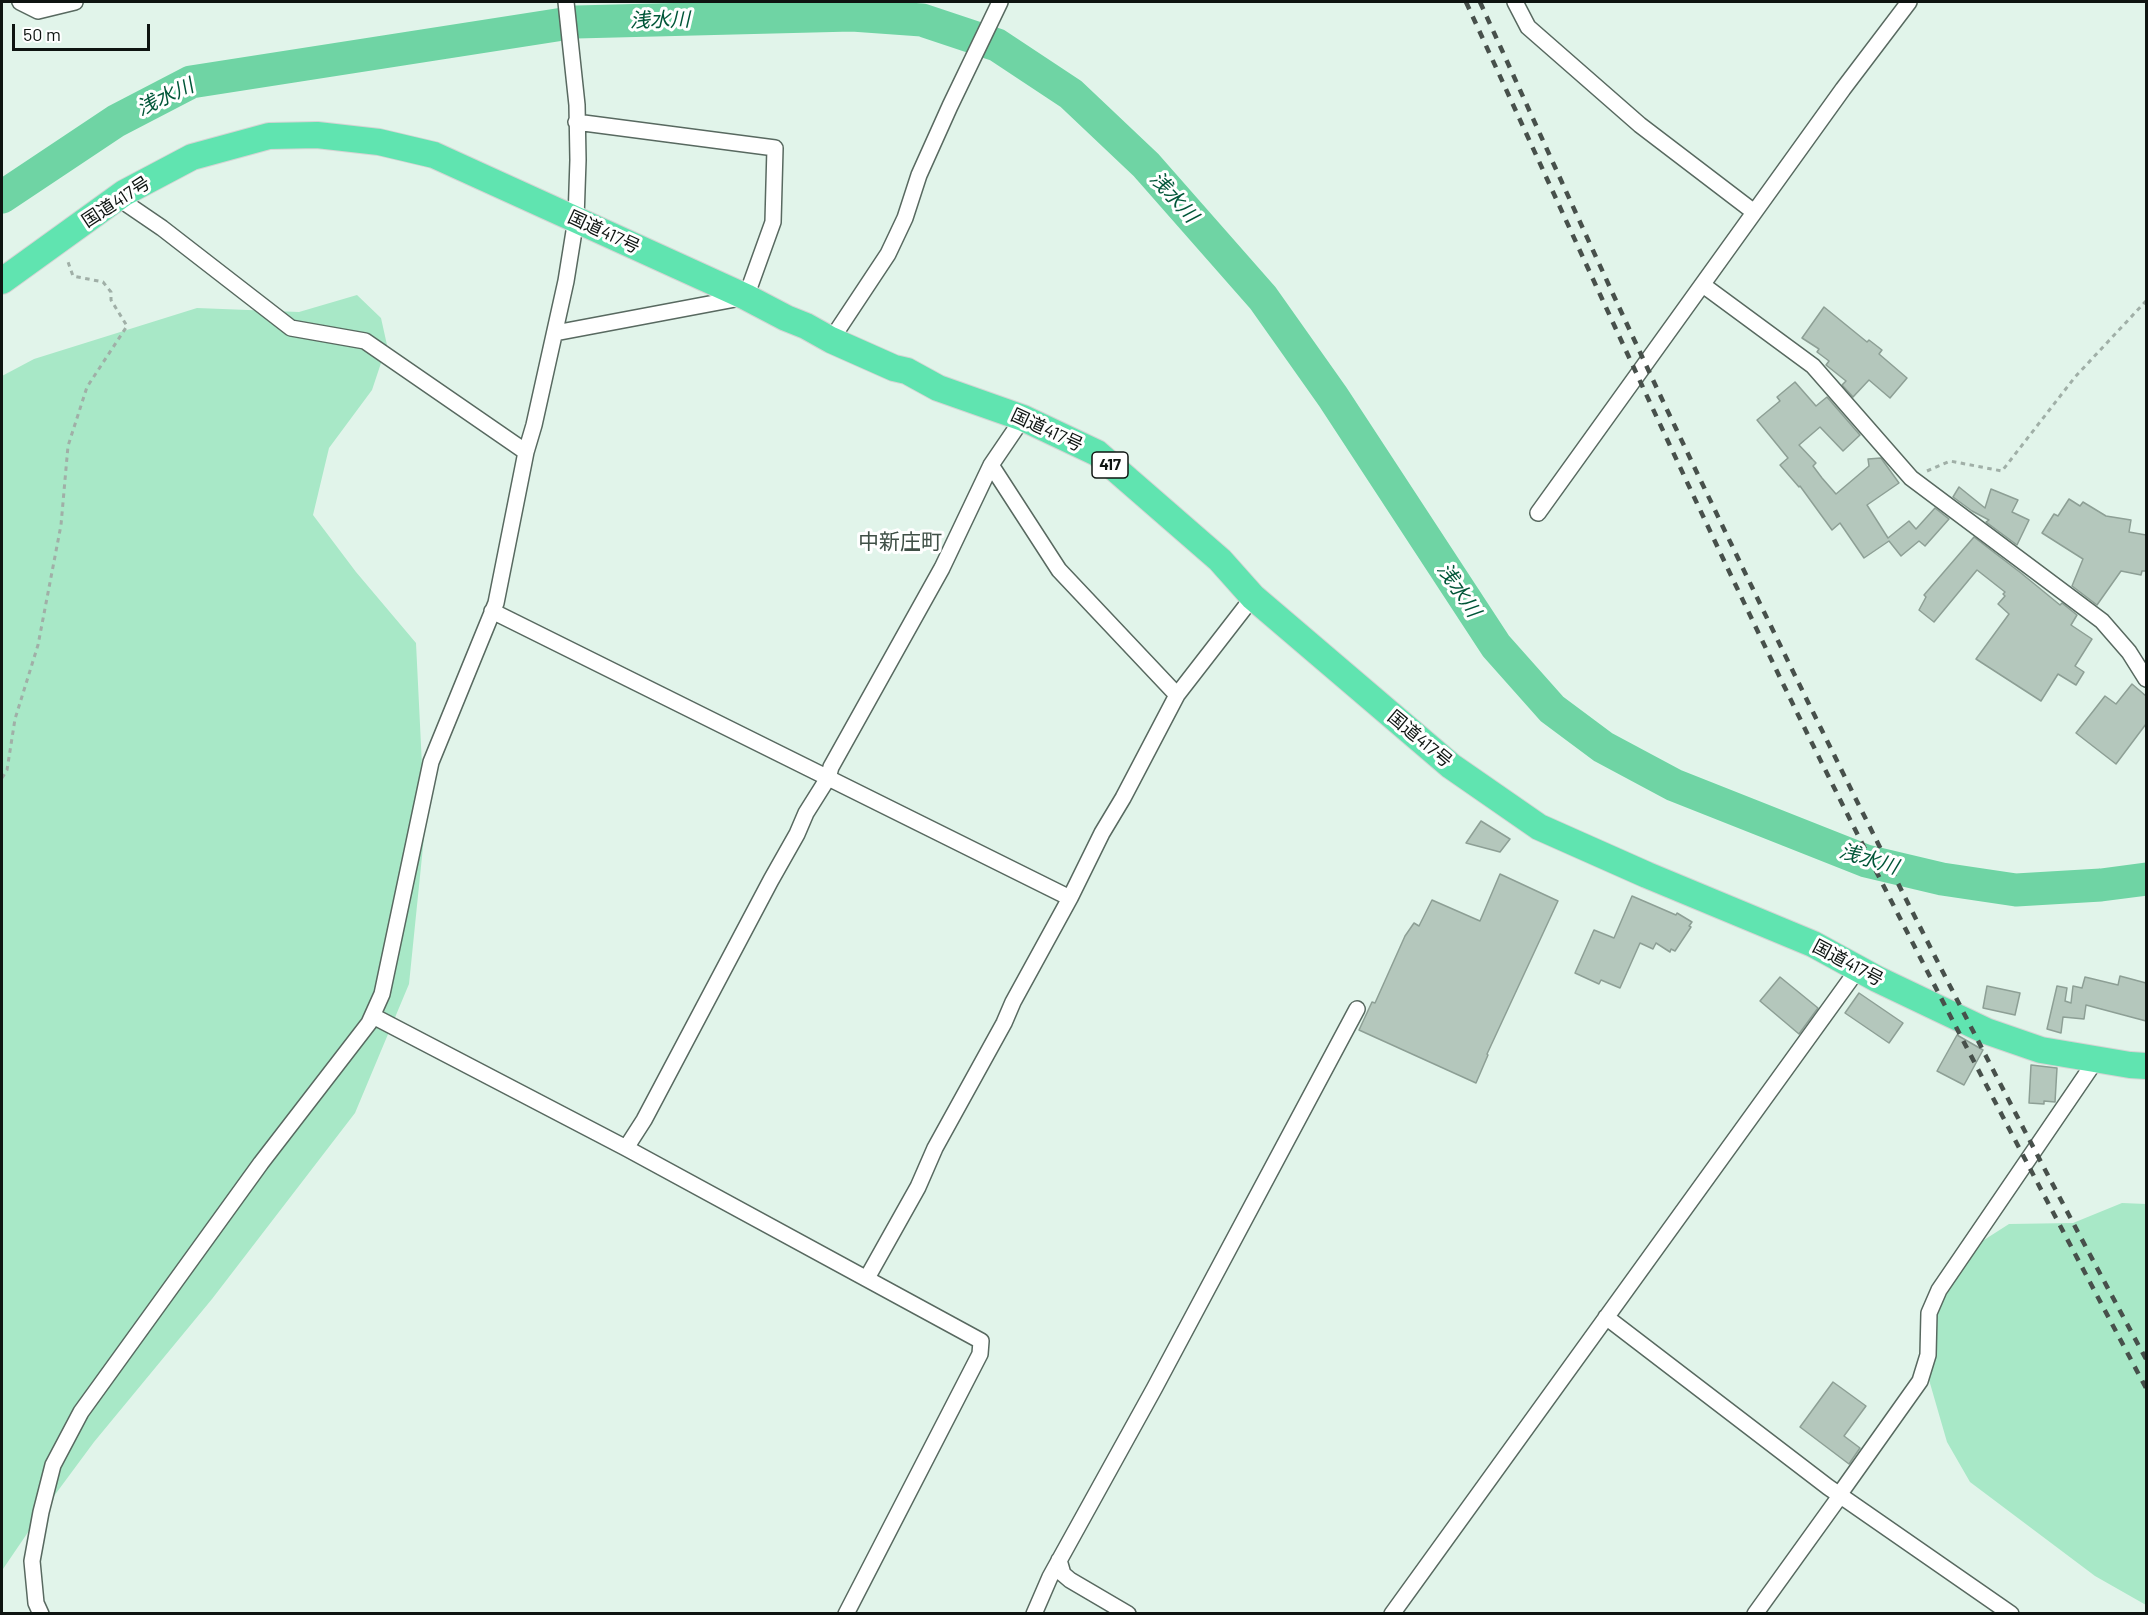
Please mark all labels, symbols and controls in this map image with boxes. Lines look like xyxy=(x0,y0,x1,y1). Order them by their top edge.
water label: 浅水川 xyxy=(630,7,690,33)
scale bar xyxy=(15,12,153,50)
text: 50 m xyxy=(23,23,61,45)
water label: 浅水川 xyxy=(133,73,197,121)
water label: 浅水川 xyxy=(1145,167,1203,227)
street label: 国道417号 xyxy=(78,172,154,232)
street label: 国道417号 xyxy=(565,206,643,258)
street label: 国道417号 xyxy=(1008,404,1086,456)
road number: 417 xyxy=(1092,452,1128,478)
district label: 中新庄町 xyxy=(858,529,942,555)
water label: 浅水川 xyxy=(1432,558,1486,622)
street label: 国道417号 xyxy=(1384,706,1456,772)
water label: 浅水川 xyxy=(1837,839,1901,879)
street label: 国道417号 xyxy=(1809,935,1887,991)

